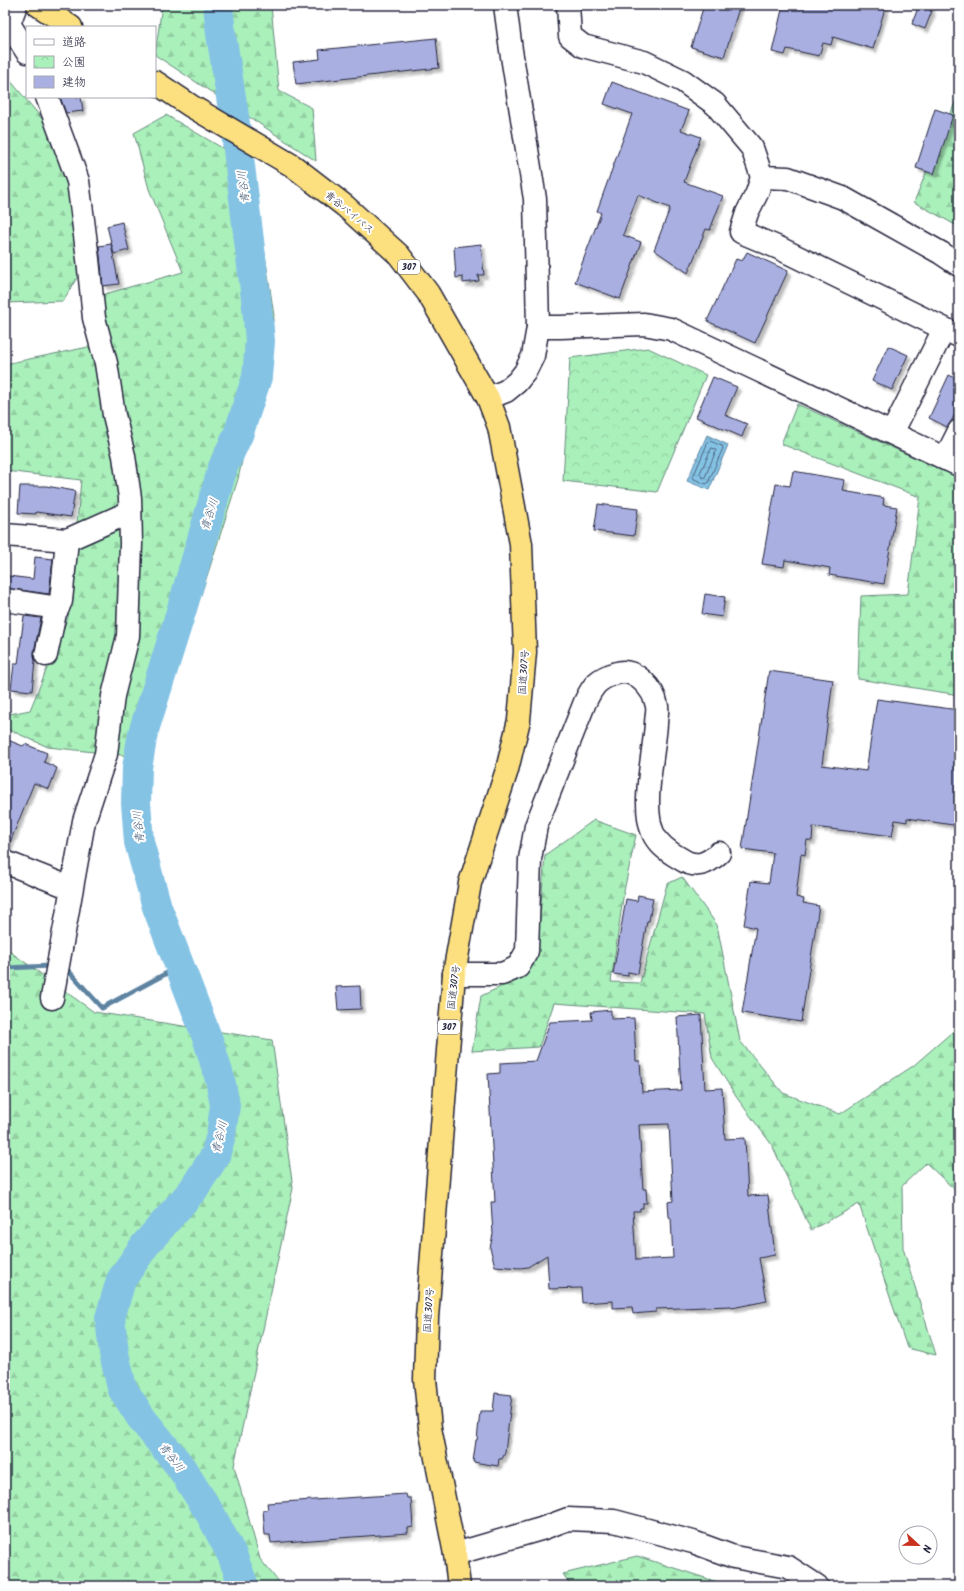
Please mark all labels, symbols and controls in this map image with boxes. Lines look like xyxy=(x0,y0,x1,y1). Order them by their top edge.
legend xyxy=(26,26,156,98)
text: 道路 xyxy=(62,33,86,52)
text: 公園 xyxy=(62,53,86,72)
text: 建物 xyxy=(62,73,86,92)
water label: 青谷川 xyxy=(233,169,255,204)
street label: 青谷バイパス xyxy=(321,187,377,238)
road number: 307 xyxy=(398,260,420,274)
water label: 青谷川 xyxy=(197,496,223,533)
street label: 国道307号 xyxy=(514,649,534,695)
water label: 青谷川 xyxy=(128,810,150,844)
street label: 国道307号 xyxy=(443,964,465,1011)
road number: 307 xyxy=(438,1020,460,1034)
water label: 青谷川 xyxy=(207,1119,232,1155)
street label: 国道307号 xyxy=(419,1287,439,1333)
water label: 青谷川 xyxy=(154,1439,188,1476)
north arrow xyxy=(898,1525,938,1565)
text: N xyxy=(917,1542,936,1555)

